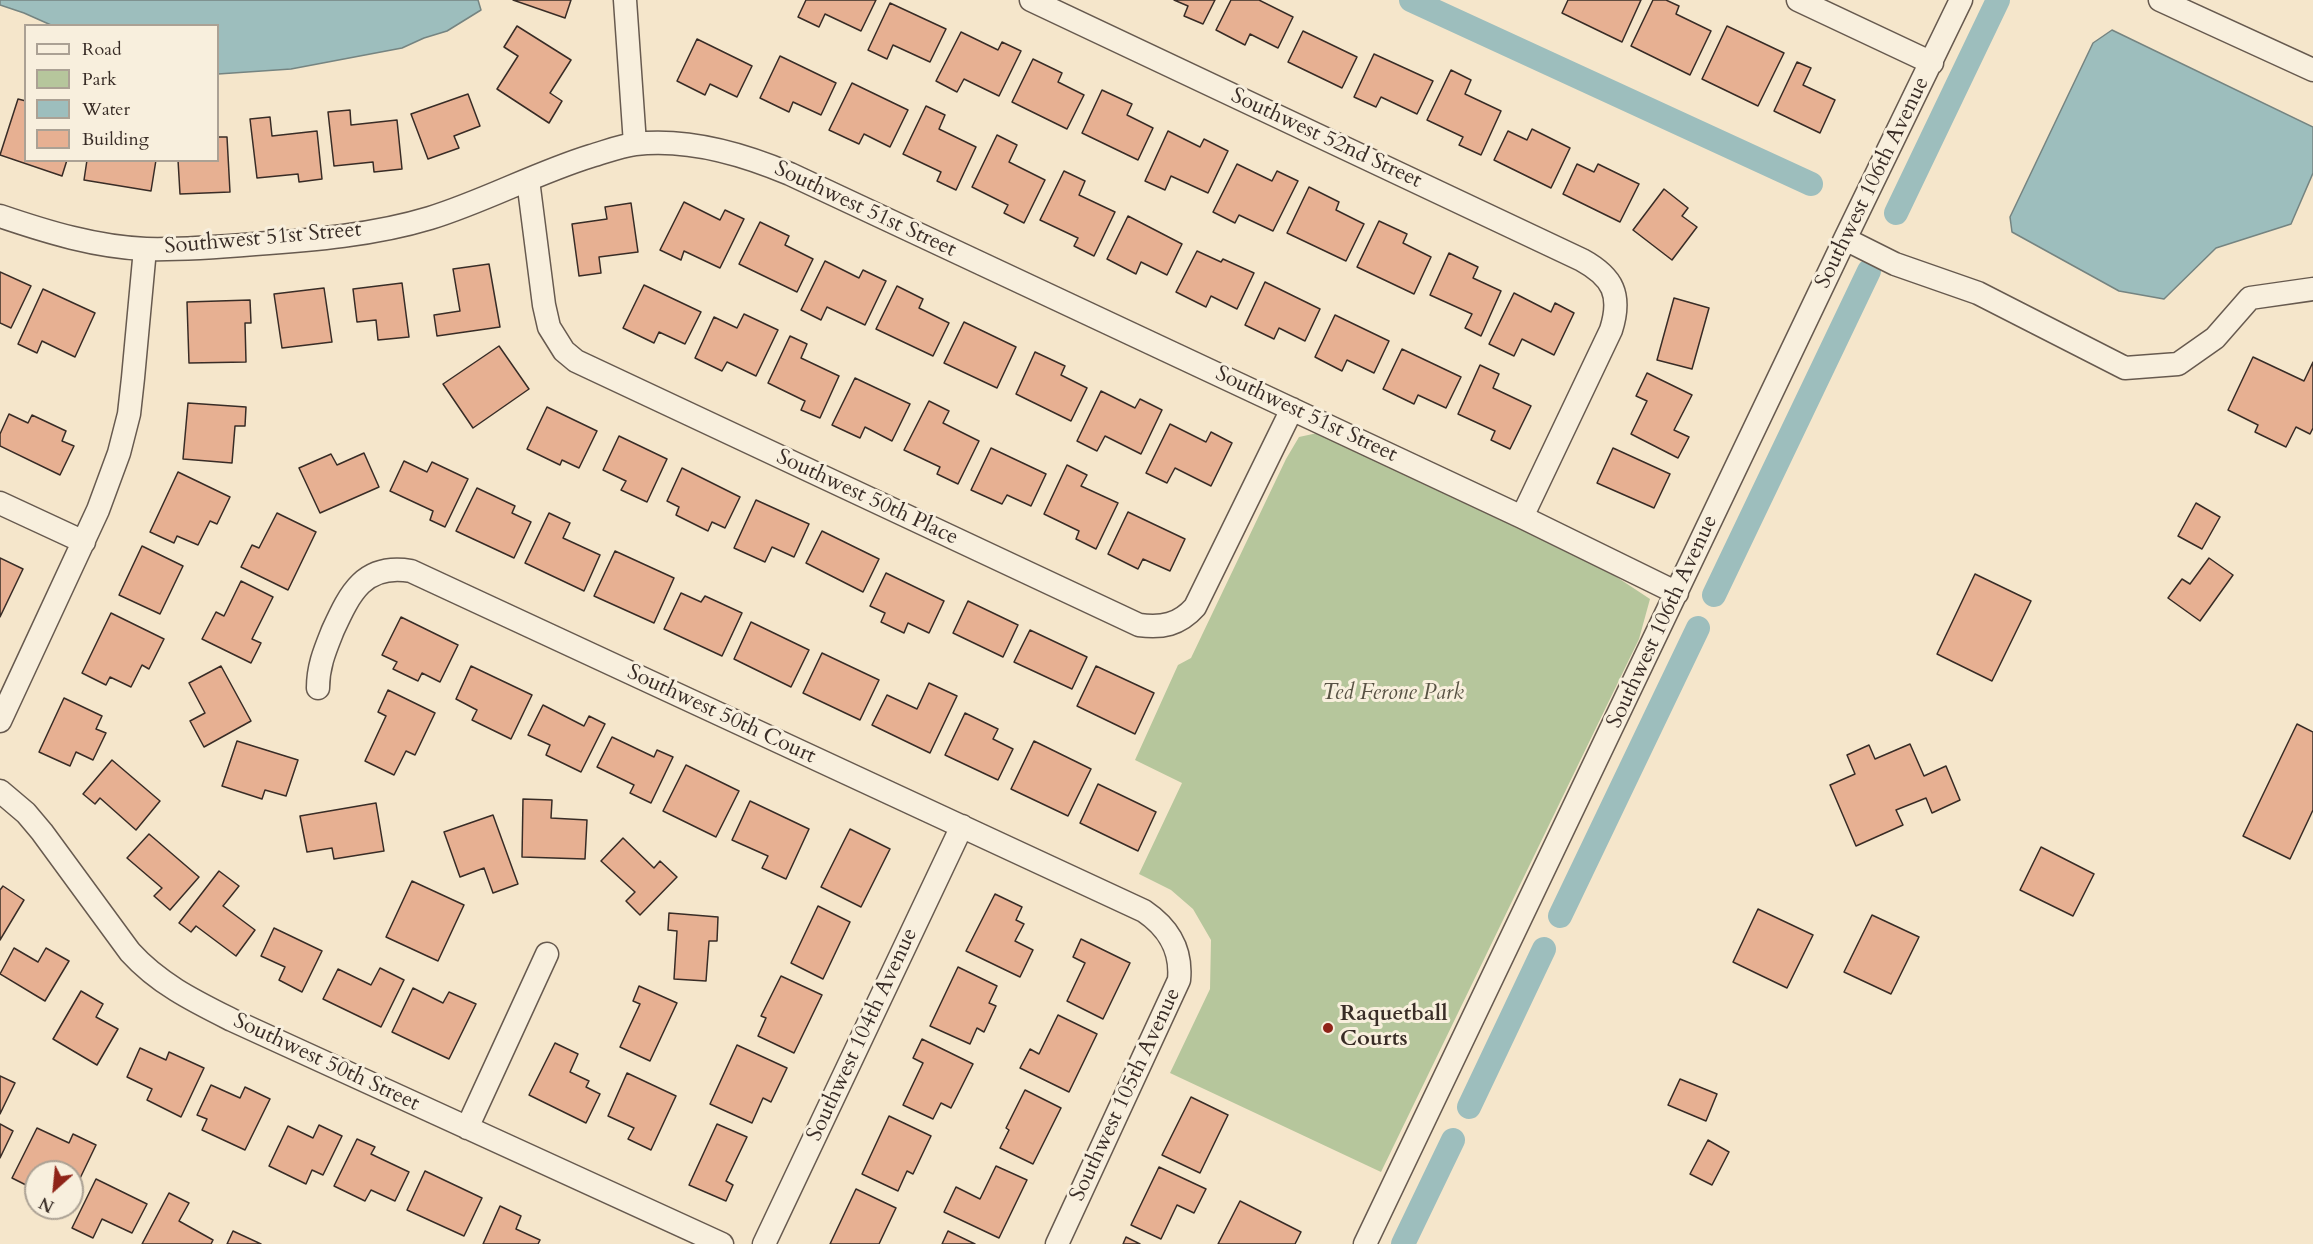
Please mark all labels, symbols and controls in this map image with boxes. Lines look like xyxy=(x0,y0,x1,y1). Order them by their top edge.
legend xyxy=(24,24,219,162)
text: Road xyxy=(82,37,122,62)
text: Park xyxy=(82,67,117,92)
street label: Southwest 106th Avenue xyxy=(1810,73,1936,293)
street label: Southwest 52nd Street xyxy=(1226,83,1426,195)
text: Water xyxy=(82,97,130,122)
text: Building xyxy=(82,127,149,152)
street label: Southwest 51st Street xyxy=(770,156,960,264)
street label: Southwest 51st Street xyxy=(163,217,363,261)
street label: Southwest 51st Street xyxy=(1211,361,1401,469)
street label: Southwest 50th Place xyxy=(772,444,962,552)
street label: Southwest 106th Avenue xyxy=(1602,511,1724,733)
street label: Southwest 50th Court xyxy=(622,660,820,770)
park label: Ted Ferone Park xyxy=(1322,681,1464,707)
street label: Southwest 104th Avenue xyxy=(802,924,924,1146)
street label: Southwest 105th Avenue xyxy=(1065,984,1187,1206)
place label: Raquetball Courts xyxy=(1340,1002,1448,1054)
street label: Southwest 50th Street xyxy=(229,1008,423,1118)
marker: Raquetball Courts xyxy=(1321,1021,1335,1035)
north arrow xyxy=(24,1160,84,1220)
text: N xyxy=(36,1191,58,1217)

